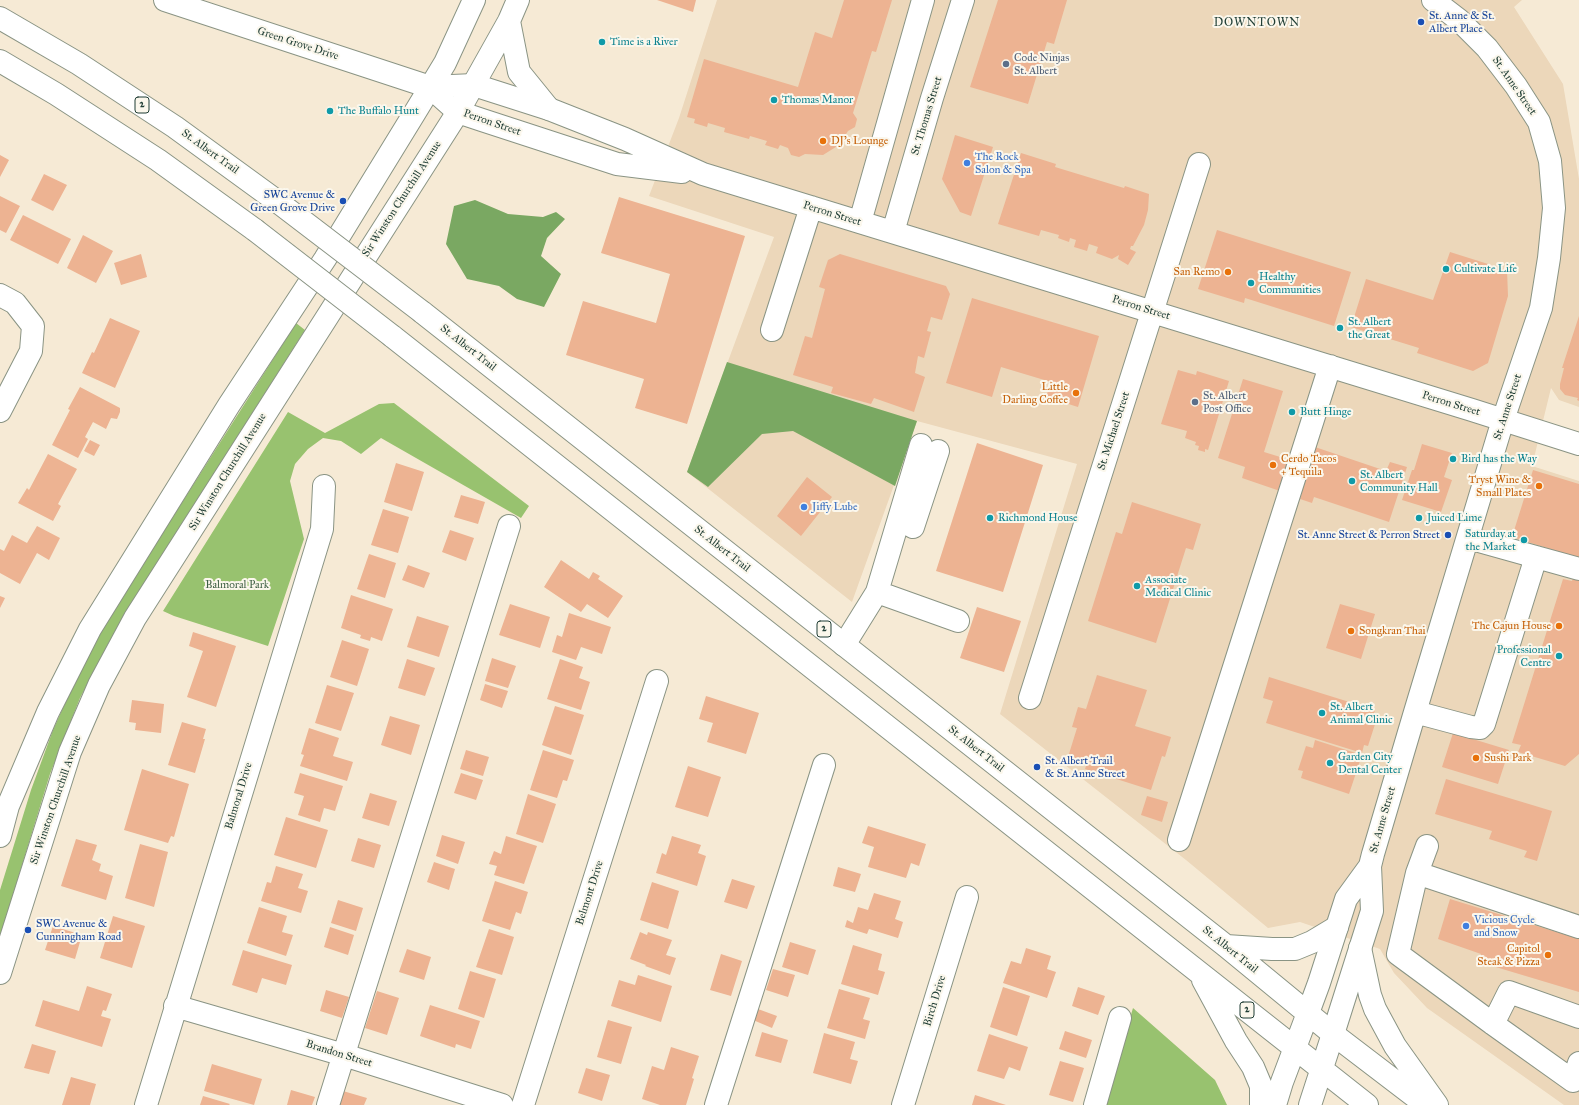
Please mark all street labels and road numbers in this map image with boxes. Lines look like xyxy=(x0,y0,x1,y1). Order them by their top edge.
street label: Green Grove Drive xyxy=(256,25,340,63)
street label: St. Anne Street xyxy=(1489,54,1539,118)
street label: St. Thomas Street xyxy=(909,75,945,157)
road number: 2 xyxy=(135,97,149,113)
street label: Perron Street xyxy=(461,107,523,139)
street label: St. Albert Trail xyxy=(179,127,241,177)
street label: Sir Winston Churchill Avenue xyxy=(360,138,444,260)
street label: Perron Street xyxy=(801,199,863,229)
street label: Perron Street xyxy=(1110,293,1172,323)
street label: St. Albert Trail xyxy=(437,322,499,374)
street label: St. Anne Street xyxy=(1491,372,1525,442)
street label: Perron Street xyxy=(1420,389,1482,419)
street label: St. Michael Street xyxy=(1095,390,1133,472)
street label: Sir Winston Churchill Avenue xyxy=(186,411,270,533)
street label: St. Albert Trail xyxy=(691,523,753,575)
road number: 2 xyxy=(817,621,831,637)
street label: St. Albert Trail xyxy=(945,723,1007,775)
street label: Sir Winston Churchill Avenue xyxy=(28,734,84,866)
street label: Balmoral Drive xyxy=(223,761,255,831)
street label: St. Anne Street xyxy=(1367,785,1399,855)
street label: Belmont Drive xyxy=(573,859,607,927)
street label: St. Albert Trail xyxy=(1200,924,1260,976)
street label: Birch Drive xyxy=(921,974,949,1028)
road number: 2 xyxy=(1240,1002,1254,1018)
street label: Brandon Street xyxy=(304,1038,374,1070)

